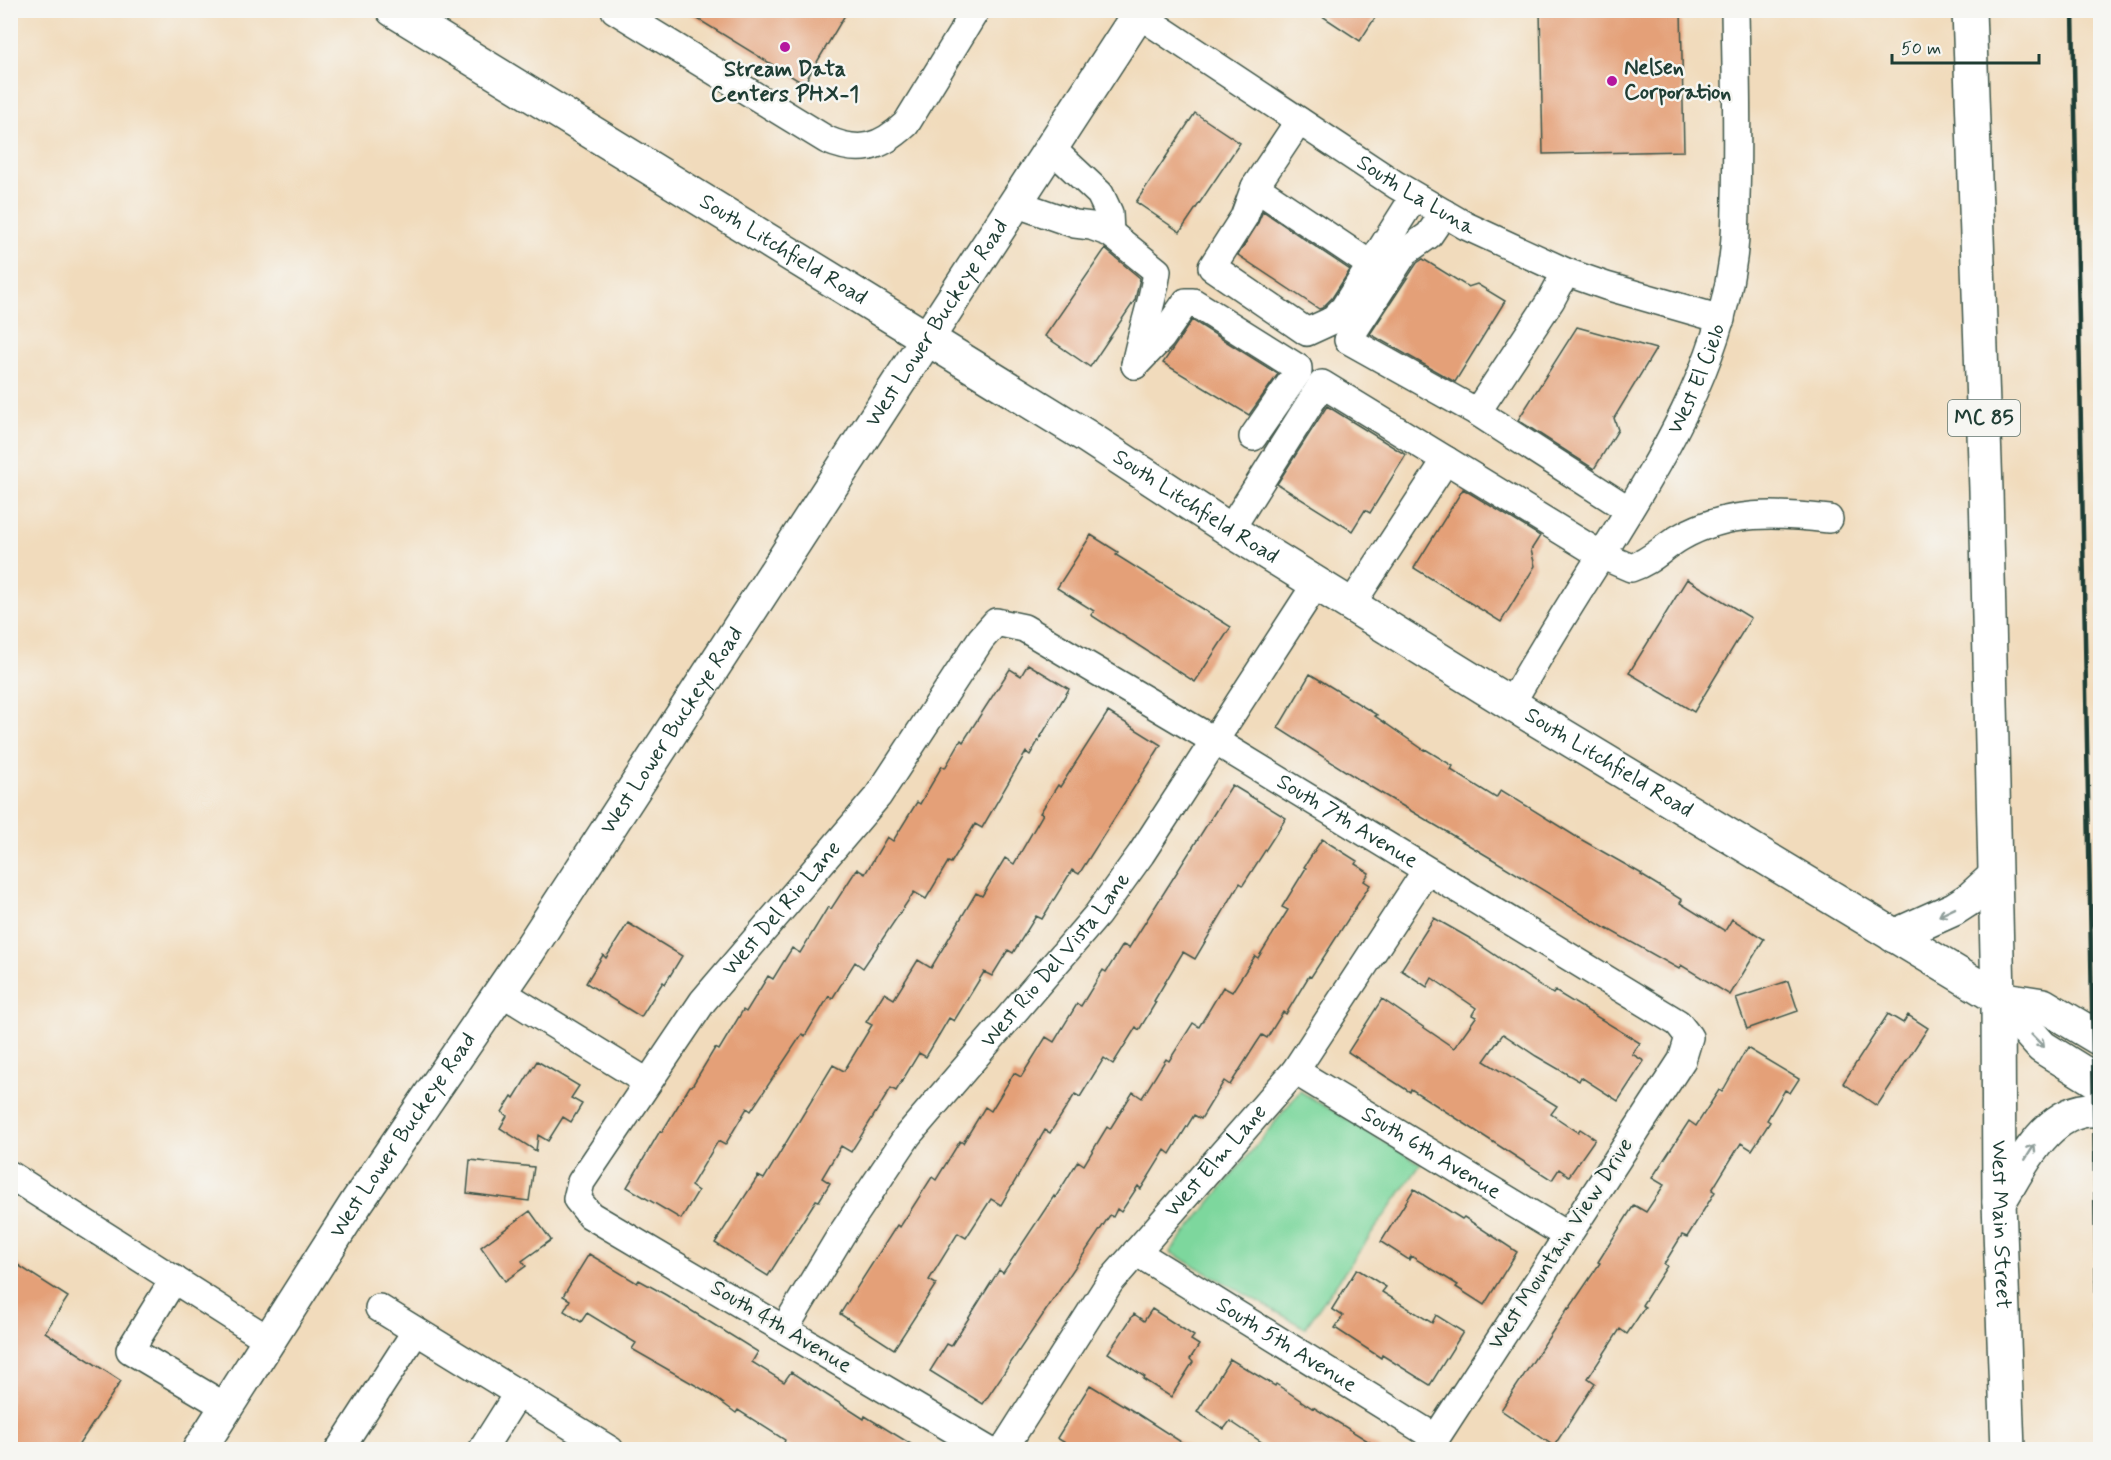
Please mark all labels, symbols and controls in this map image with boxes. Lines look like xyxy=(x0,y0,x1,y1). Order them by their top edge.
scale bar xyxy=(1892,27,2039,65)
text: 50 m xyxy=(1901,37,1941,61)
marker: Stream Data Centers PHX-1 xyxy=(778,40,792,54)
place label: Nelsen Corporation xyxy=(1624,54,1731,107)
place label: Stream Data Centers PHX-1 xyxy=(711,56,859,109)
marker: Nelsen Corporation xyxy=(1605,74,1619,88)
street label: South La Luna xyxy=(1351,149,1480,243)
street label: South Litchfield Road xyxy=(694,188,872,312)
street label: West Lower Buckeye Road xyxy=(859,214,1015,433)
street label: West El Cielo xyxy=(1661,320,1732,439)
road number: MC 85 xyxy=(1948,400,2020,436)
street label: South Litchfield Road xyxy=(1107,443,1284,571)
street label: West Lower Buckeye Road xyxy=(594,621,750,840)
street label: South Litchfield Road xyxy=(1519,701,1698,824)
street label: South 7th Avenue xyxy=(1271,768,1423,875)
street label: West Del Rio Lane xyxy=(716,835,847,982)
street label: West Rio Del Vista Lane xyxy=(975,867,1137,1054)
one-way arrow xyxy=(1939,906,1957,918)
street label: West Lower Buckeye Road xyxy=(324,1027,483,1243)
one-way arrow xyxy=(2031,1034,2045,1049)
street label: West Elm Lane xyxy=(1159,1099,1273,1224)
street label: South 6th Avenue xyxy=(1356,1100,1506,1206)
street label: West Mountain View Drive xyxy=(1482,1133,1640,1355)
street label: West Main Street xyxy=(1985,1140,2017,1310)
one-way arrow xyxy=(2024,1145,2036,1161)
street label: South 4th Avenue xyxy=(705,1274,857,1380)
street label: South 5th Avenue xyxy=(1211,1291,1362,1400)

